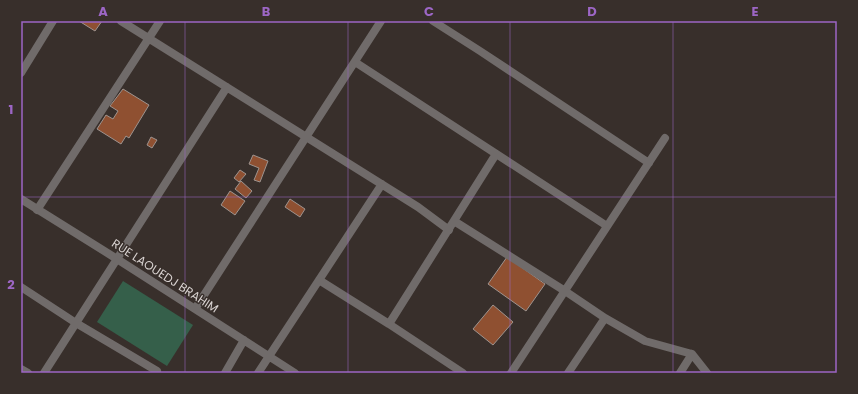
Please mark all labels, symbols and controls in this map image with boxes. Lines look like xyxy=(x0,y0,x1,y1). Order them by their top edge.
text: A xyxy=(98,2,108,21)
text: B xyxy=(262,2,271,21)
text: C xyxy=(424,2,434,21)
text: D xyxy=(587,2,597,21)
text: E xyxy=(751,2,759,21)
text: 1 xyxy=(9,100,13,119)
street label: RUE LAOUEDJ BRAHIM xyxy=(109,235,222,317)
text: 2 xyxy=(7,275,15,294)

